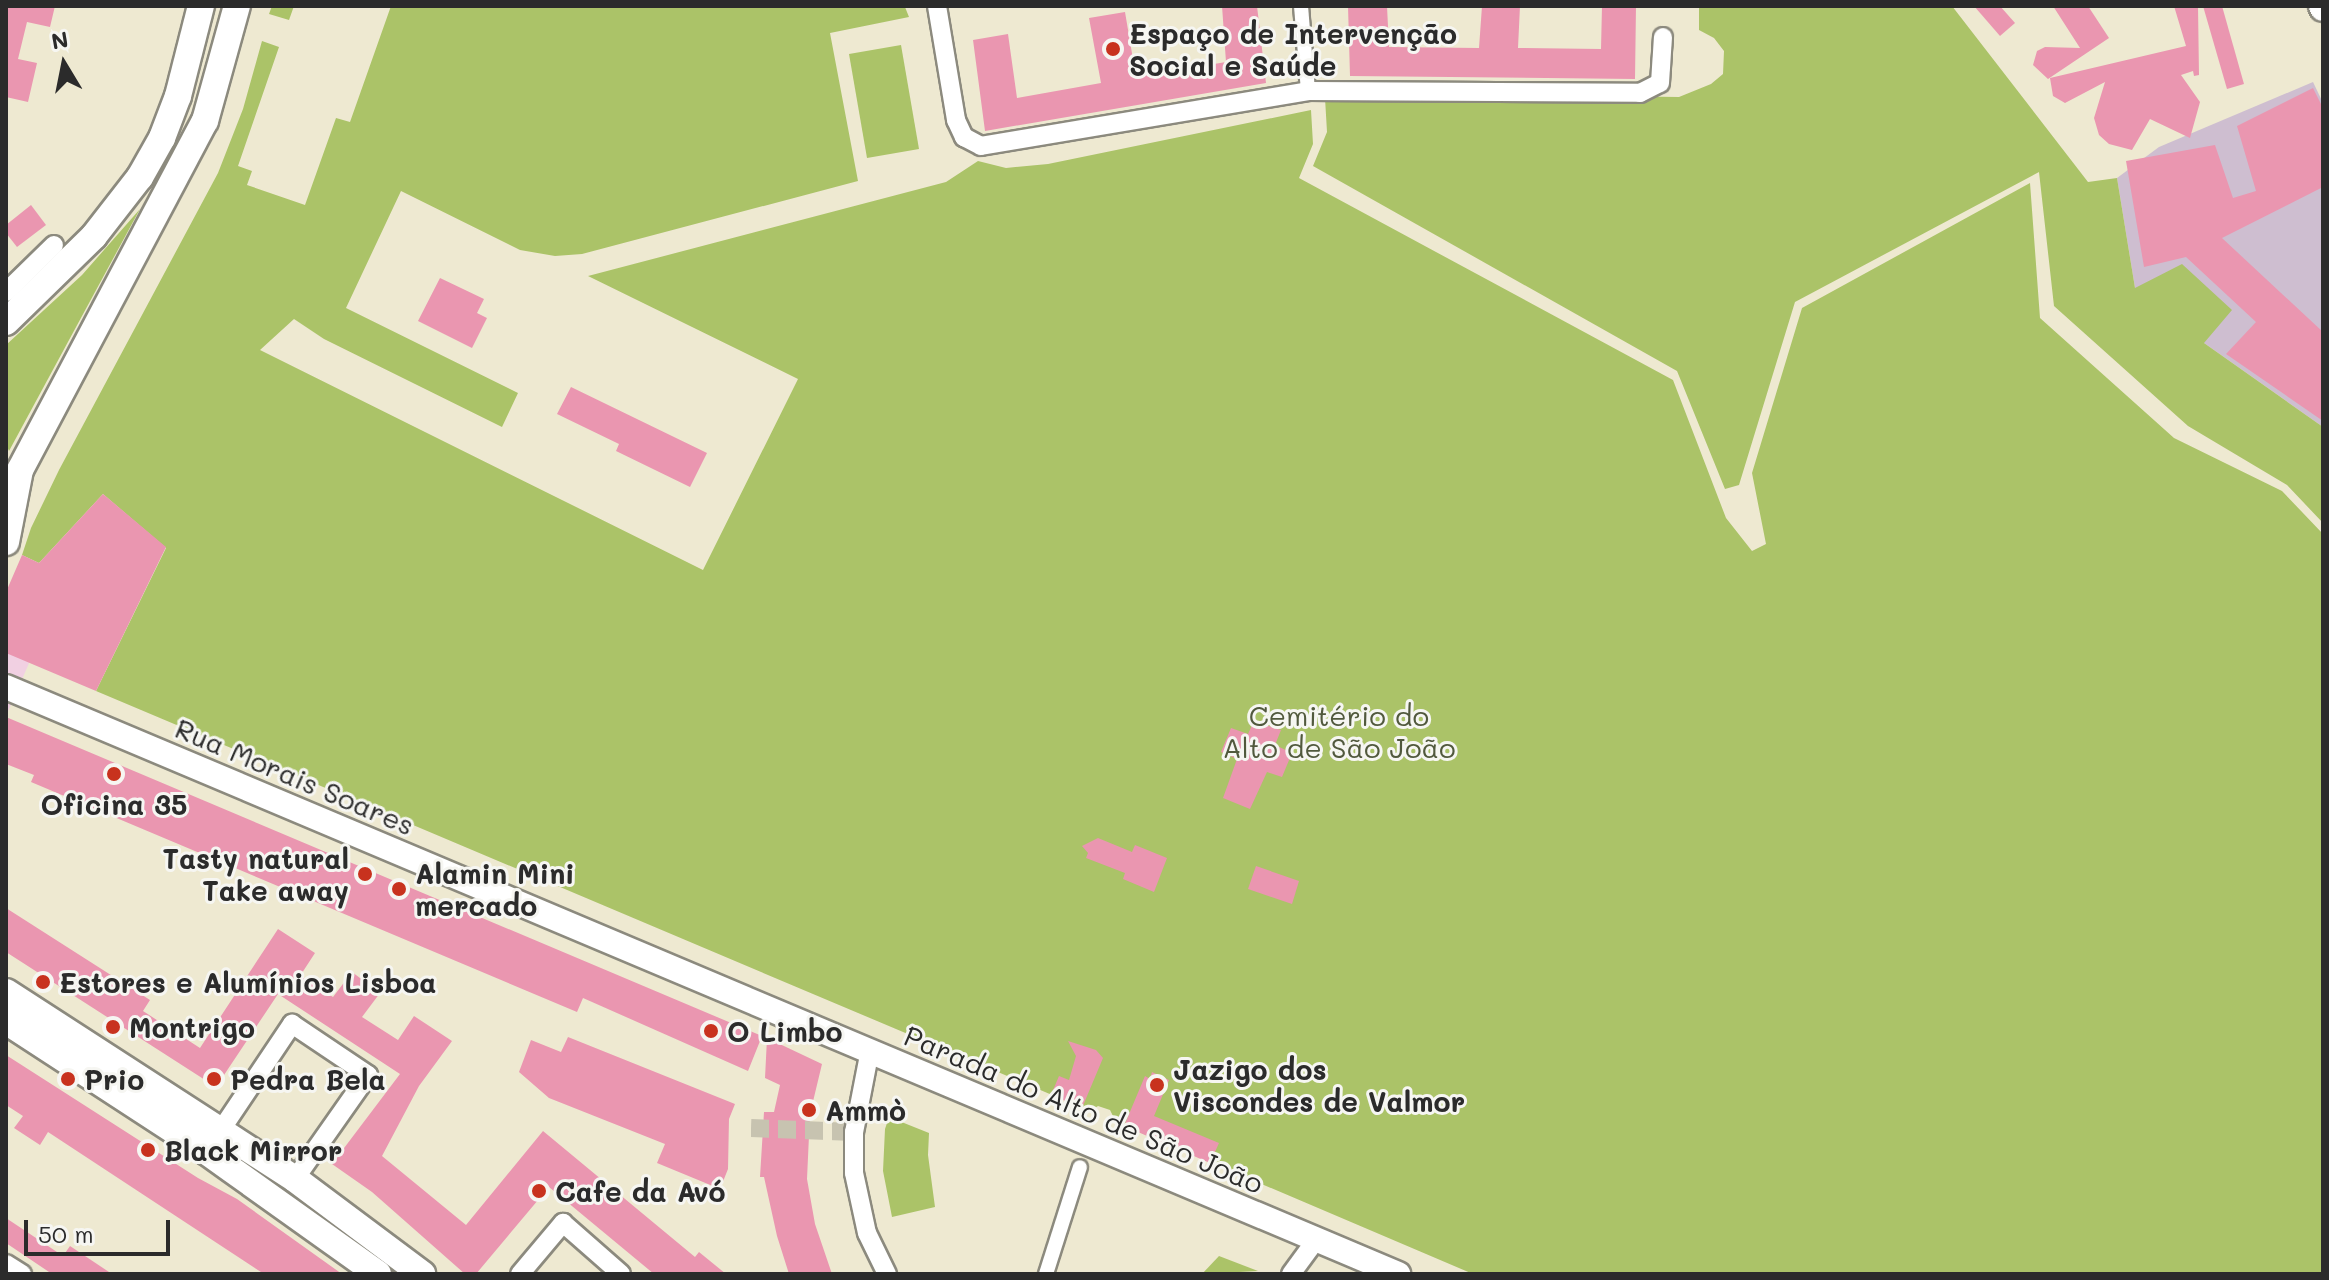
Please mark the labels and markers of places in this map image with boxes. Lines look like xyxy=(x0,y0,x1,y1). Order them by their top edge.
place label: Espaço de Intervenção Social e Saúde xyxy=(1129,16,1457,82)
marker: Espaço de Intervenção Social e Saúde xyxy=(1104,40,1122,58)
marker: Oficina 35 xyxy=(105,765,123,783)
place label: Oficina 35 xyxy=(41,787,187,821)
place label: Tasty natural Take away xyxy=(162,841,349,907)
place label: Alamin Mini mercado xyxy=(415,856,575,922)
marker: Tasty natural Take away xyxy=(356,865,374,883)
marker: Alamin Mini mercado xyxy=(390,880,408,898)
place label: Estores e Alumínios Lisboa xyxy=(59,965,436,999)
marker: Estores e Alumínios Lisboa xyxy=(34,973,52,991)
place label: Montrigo xyxy=(129,1010,255,1044)
place label: O Limbo xyxy=(727,1014,843,1048)
marker: Montrigo xyxy=(104,1018,122,1036)
marker: O Limbo xyxy=(702,1022,720,1040)
place label: Jazigo dos Viscondes de Valmor xyxy=(1173,1052,1465,1118)
place label: Prio xyxy=(84,1062,144,1096)
place label: Pedra Bela xyxy=(230,1062,386,1096)
marker: Prio xyxy=(59,1070,77,1088)
marker: Pedra Bela xyxy=(205,1070,223,1088)
marker: Jazigo dos Viscondes de Valmor xyxy=(1148,1076,1166,1094)
place label: Ammò xyxy=(825,1093,906,1127)
marker: Ammò xyxy=(800,1101,818,1119)
place label: Black Mirror xyxy=(164,1133,342,1167)
marker: Black Mirror xyxy=(139,1141,157,1159)
place label: Cafe da Avó xyxy=(555,1174,726,1208)
marker: Cafe da Avó xyxy=(530,1182,548,1200)

